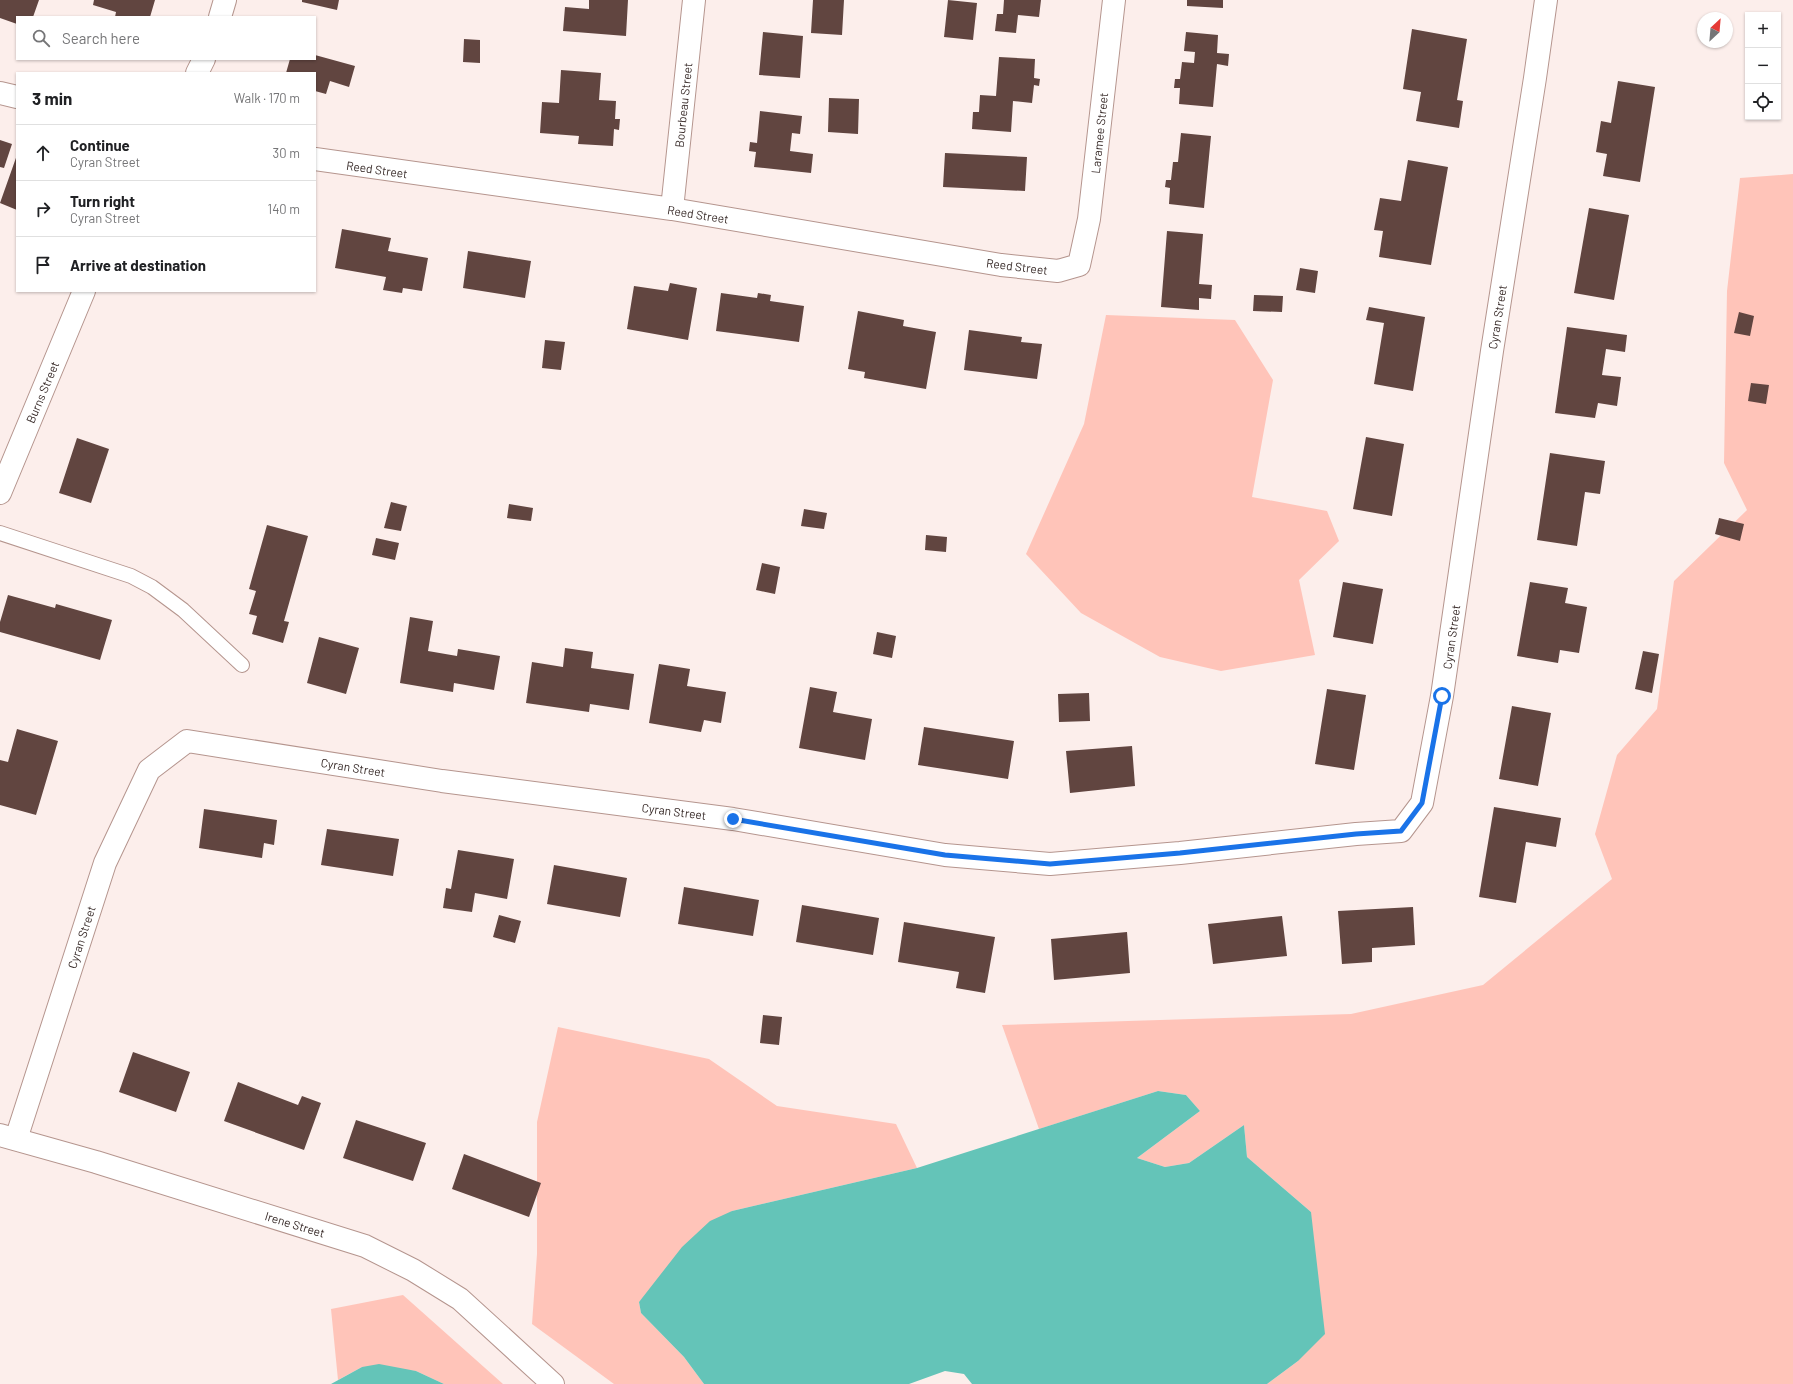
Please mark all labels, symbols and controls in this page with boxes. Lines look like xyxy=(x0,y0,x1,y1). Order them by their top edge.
north arrow xyxy=(1697,12,1733,48)
map controls xyxy=(1745,12,1781,120)
button: + xyxy=(1745,12,1781,48)
search box xyxy=(16,16,316,60)
icon: search xyxy=(30,27,52,49)
text: Search here xyxy=(62,29,140,47)
button: − xyxy=(1745,48,1781,84)
street label: Bourbeau Street xyxy=(672,62,694,148)
button: locate xyxy=(1745,84,1781,120)
text: 3 min xyxy=(32,88,72,108)
text: Walk · 170 m xyxy=(234,90,300,106)
street label: Laramee Street xyxy=(1088,92,1110,174)
text: Continue xyxy=(70,136,130,154)
icon: ahead xyxy=(32,142,54,164)
text: 30 m xyxy=(273,145,300,161)
text: Cyran Street xyxy=(70,154,140,170)
street label: Reed Street xyxy=(345,158,409,180)
text: Turn right xyxy=(70,192,135,210)
icon: right xyxy=(32,198,54,220)
text: 140 m xyxy=(268,201,300,217)
street label: Reed Street xyxy=(666,202,730,226)
text: Cyran Street xyxy=(70,210,140,226)
icon: arrive xyxy=(32,254,54,276)
street label: Reed Street xyxy=(985,255,1049,277)
text: Arrive at destination xyxy=(70,256,206,274)
street label: Cyran Street xyxy=(1485,284,1509,350)
street label: Burns Street xyxy=(23,359,61,425)
street label: Cyran Street xyxy=(1440,604,1462,670)
route start xyxy=(1433,687,1451,705)
street label: Cyran Street xyxy=(320,755,386,779)
street label: Cyran Street xyxy=(641,800,707,822)
route end xyxy=(724,810,742,828)
street label: Cyran Street xyxy=(64,904,98,970)
street label: Irene Street xyxy=(263,1208,327,1240)

